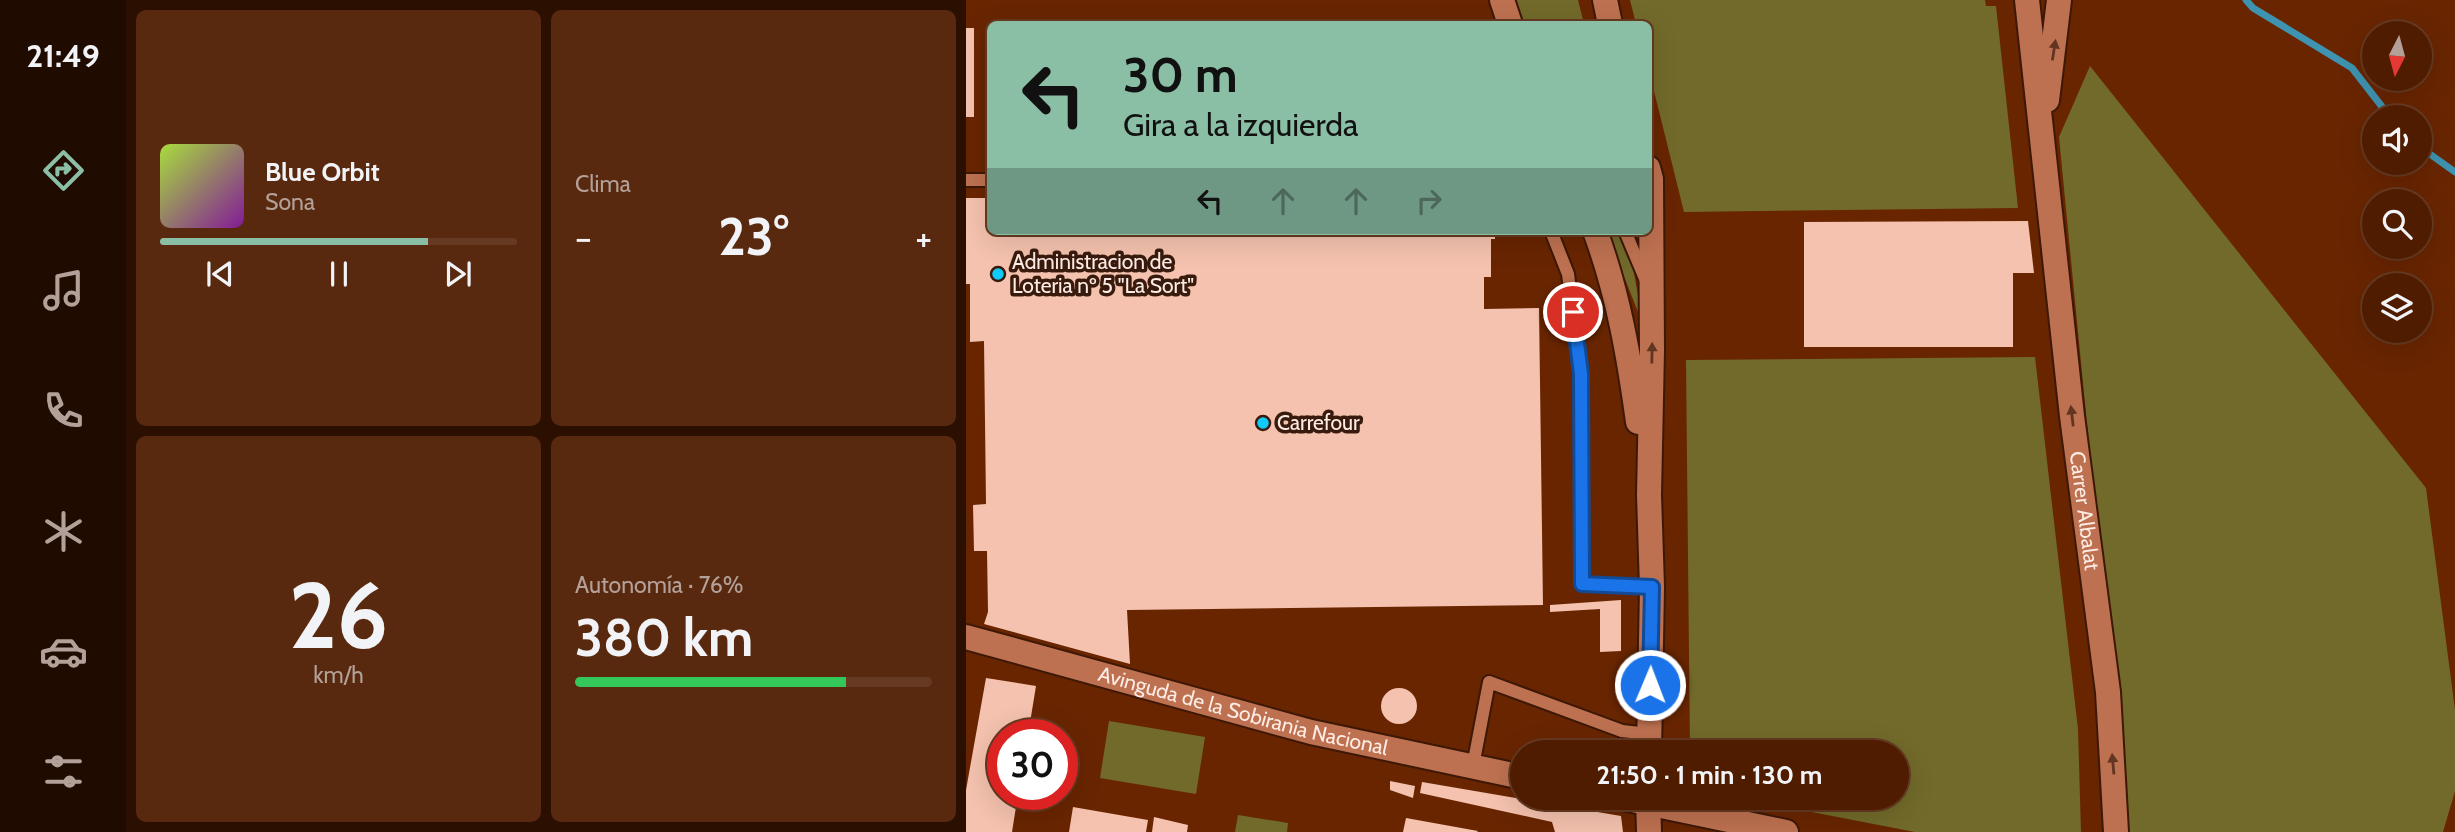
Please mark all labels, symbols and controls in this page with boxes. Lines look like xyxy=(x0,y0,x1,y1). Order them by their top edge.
north arrow xyxy=(2362,21,2432,91)
map controls xyxy=(2362,21,2432,343)
text: 21:49 xyxy=(26,36,100,75)
one-way arrow xyxy=(2049,39,2060,61)
text: 30 m xyxy=(1123,45,1238,104)
icon: left xyxy=(1008,49,1099,140)
text: Gira a la izquierda xyxy=(1123,105,1358,144)
button: sound xyxy=(2362,105,2432,175)
icon: directions xyxy=(39,146,88,195)
text: Blue Orbit xyxy=(265,156,380,188)
text: Clima xyxy=(575,170,631,198)
icon: left xyxy=(1191,182,1229,220)
icon: ahead xyxy=(1264,182,1302,220)
icon: ahead xyxy=(1337,182,1375,220)
icon: right xyxy=(1410,182,1448,220)
text: Sona xyxy=(265,188,315,216)
button: search xyxy=(2362,189,2432,259)
text: 23° xyxy=(718,205,789,268)
text: − xyxy=(575,214,592,261)
text: + xyxy=(915,214,932,261)
place label: Administracion de Loteria nº 5 "La Sort" xyxy=(1012,249,1194,298)
icon: previous xyxy=(201,255,239,293)
icon: pause xyxy=(320,255,358,293)
icon: next xyxy=(439,255,477,293)
icon: music xyxy=(39,266,88,315)
marker: Administracion de Loteria nº 5 "La Sort" xyxy=(990,266,1006,282)
button: layers xyxy=(2362,273,2432,343)
pin xyxy=(1543,282,1603,342)
icon: arrive xyxy=(1554,293,1592,331)
one-way arrow xyxy=(1646,342,1658,364)
icon: phone xyxy=(39,386,88,435)
one-way arrow xyxy=(2066,405,2077,427)
place label: Carrefour xyxy=(1277,410,1360,435)
marker: Carrefour xyxy=(1255,415,1271,431)
street label: Carrer Albalat xyxy=(2065,450,2105,572)
icon: climate xyxy=(39,507,88,556)
text: 26 xyxy=(289,560,388,671)
text: Autonomía · 76% xyxy=(575,571,743,599)
text: 380 km xyxy=(575,606,753,669)
icon: car xyxy=(39,627,88,676)
position arrow xyxy=(1613,648,1687,722)
text: km/h xyxy=(313,661,364,689)
street label: Avinguda de la Sobirania Nacional xyxy=(1096,661,1390,760)
speed limit sign: 30 xyxy=(987,719,1078,810)
icon: filters xyxy=(39,747,88,796)
one-way arrow xyxy=(2107,753,2118,775)
text: 21:50 · 1 min · 130 m xyxy=(1597,759,1822,791)

